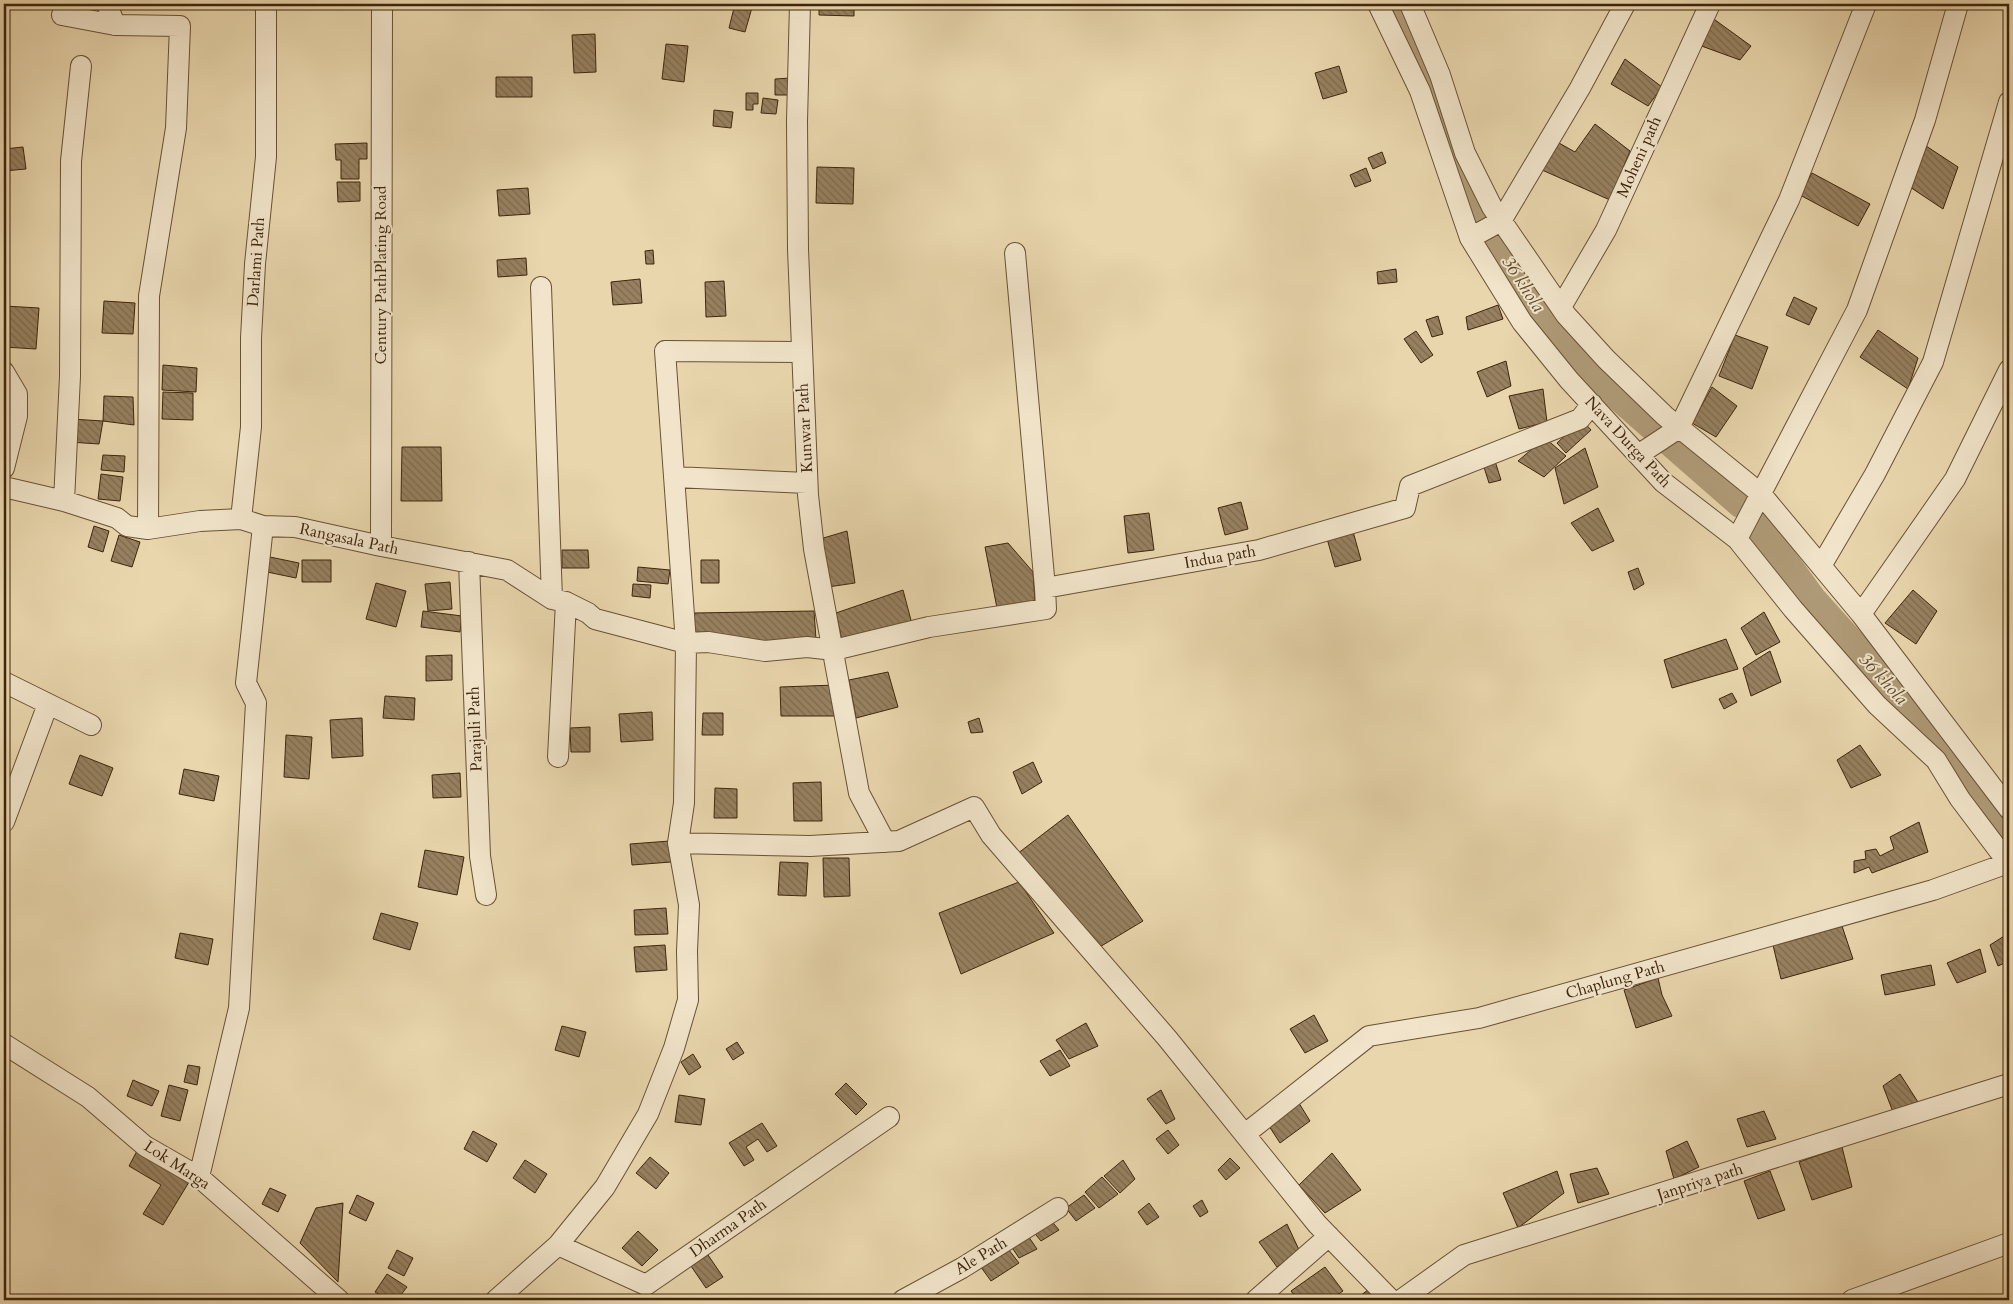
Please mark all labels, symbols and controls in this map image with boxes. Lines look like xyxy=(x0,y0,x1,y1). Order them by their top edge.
street label: Moheni path xyxy=(1611,113,1667,201)
street label: Century PathPlating Road xyxy=(370,185,392,364)
street label: Darlami Path xyxy=(242,216,270,307)
water label: 36 khola xyxy=(1496,251,1550,317)
street label: Kunwar Path xyxy=(792,382,818,473)
street label: Nava Durga Path xyxy=(1580,391,1676,493)
street label: Rangasala Path xyxy=(297,518,401,560)
street label: Indua path xyxy=(1182,540,1258,574)
water label: 36 khola xyxy=(1853,647,1913,711)
street label: Parajuli Path xyxy=(463,686,487,772)
street label: Chaplung Path xyxy=(1563,955,1667,1005)
street label: Lok Marga xyxy=(140,1135,214,1195)
street label: Janpriya path xyxy=(1652,1158,1746,1207)
street label: Dharma Path xyxy=(685,1193,771,1263)
street label: Ale Path xyxy=(951,1232,1011,1280)

